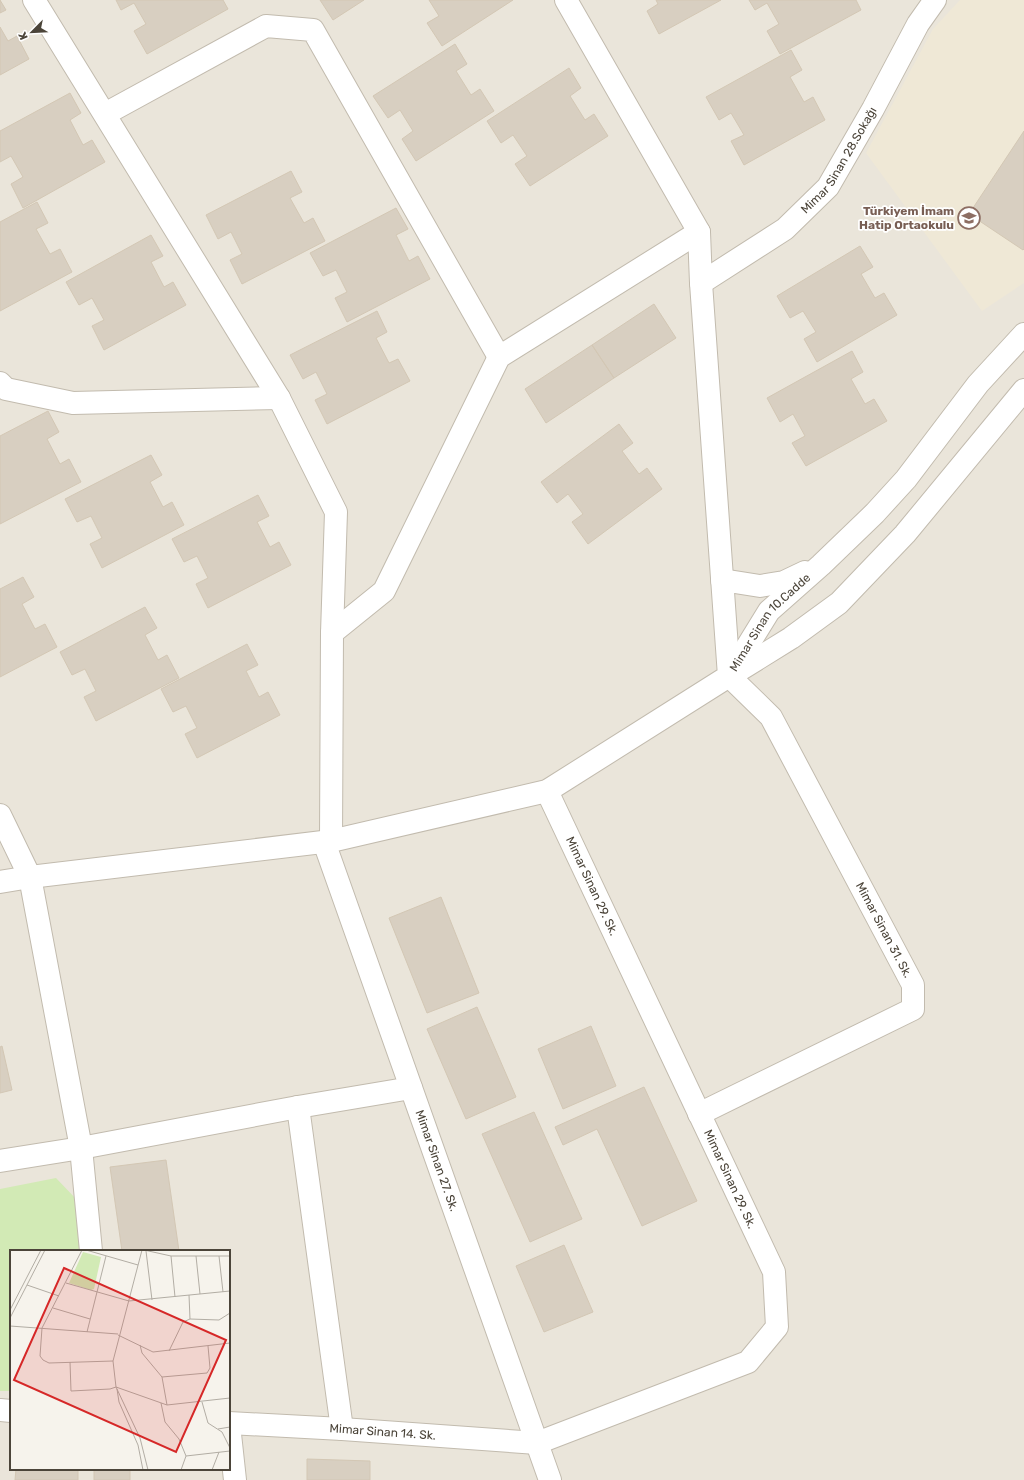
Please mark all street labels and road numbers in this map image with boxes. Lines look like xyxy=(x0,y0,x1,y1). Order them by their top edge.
street label: Mimar Sinan 28.Sokağı xyxy=(798,105,880,216)
street label: Mimar Sinan 10.Cadde xyxy=(727,570,814,674)
street label: Mimar Sinan 29. Sk. xyxy=(563,834,621,938)
street label: Mimar Sinan 31. Sk. xyxy=(853,880,915,980)
street label: Mimar Sinan 27. Sk. xyxy=(412,1108,461,1213)
street label: Mimar Sinan 29. Sk. xyxy=(701,1127,759,1231)
street label: Mimar Sinan 14. Sk. xyxy=(329,1421,436,1443)

